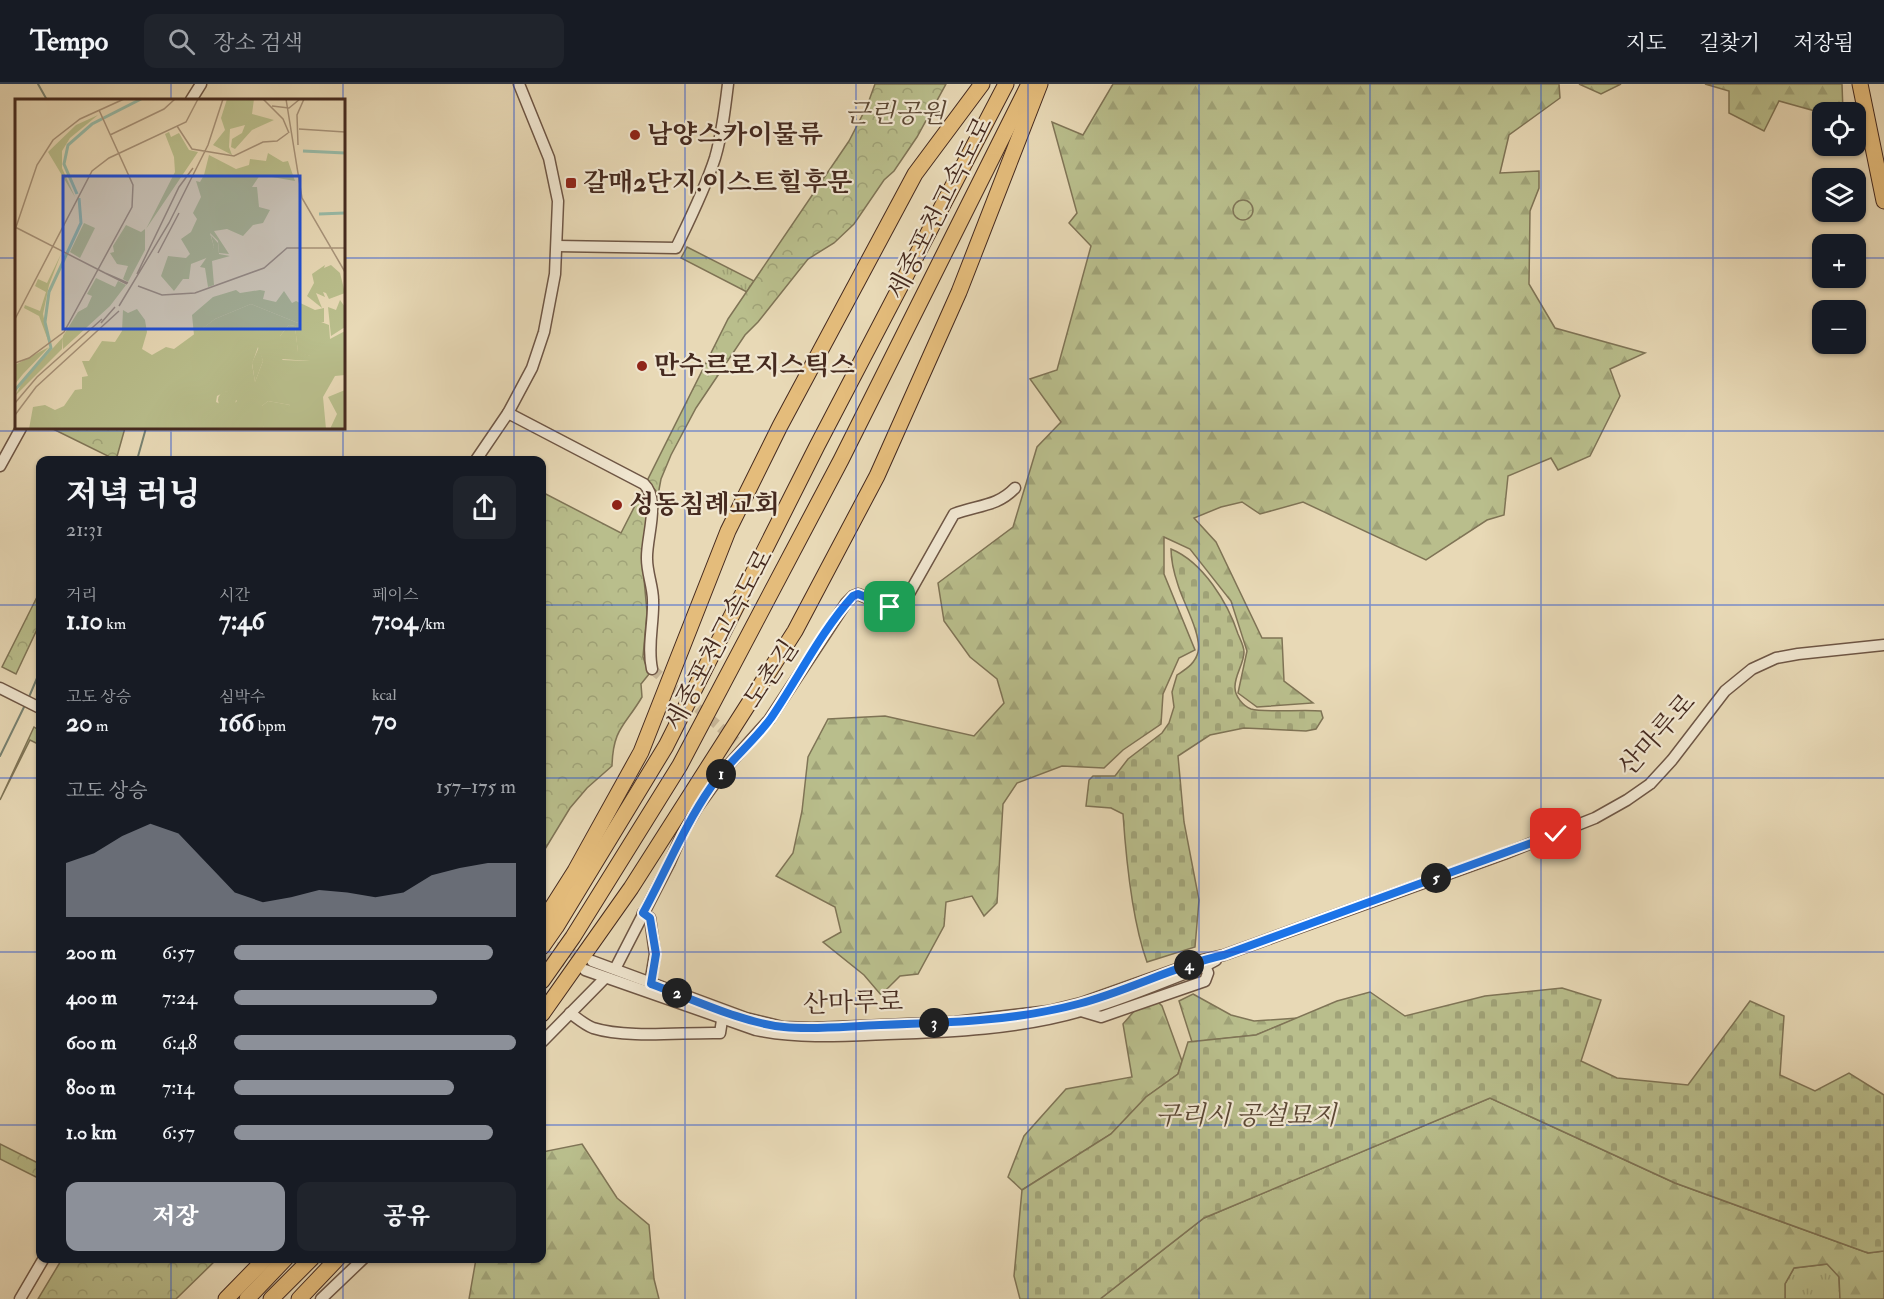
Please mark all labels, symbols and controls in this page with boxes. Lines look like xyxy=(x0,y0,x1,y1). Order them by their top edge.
search box xyxy=(144,14,564,68)
text: Tempo xyxy=(30,24,108,59)
icon: search xyxy=(165,25,198,58)
text: 장소 검색 xyxy=(213,29,303,57)
text: 지도 xyxy=(1626,30,1666,57)
text: 길찾기 xyxy=(1699,30,1760,57)
text: 저장됨 xyxy=(1793,30,1854,57)
park label: 근린공원 xyxy=(845,98,947,130)
inset map xyxy=(15,99,345,429)
map controls xyxy=(1812,102,1866,354)
button: locate xyxy=(1812,102,1866,156)
street label: 세종포천고속도로 xyxy=(880,111,1000,305)
place label: 남양스카이물류 xyxy=(647,119,823,151)
marker: 남양스카이물류 xyxy=(628,128,642,142)
place label: 갈매2단지.이스트힐후문 xyxy=(583,167,852,199)
button: layers xyxy=(1812,168,1866,222)
marker: 갈매2단지.이스트힐후문 xyxy=(564,176,578,190)
button: + xyxy=(1812,234,1866,288)
button: − xyxy=(1812,300,1866,354)
place label: 만수르로지스틱스 xyxy=(654,350,855,382)
marker: 만수르로지스틱스 xyxy=(635,359,649,373)
text: 저녁 러닝 xyxy=(66,474,200,515)
button: share xyxy=(453,476,516,539)
place label: 성동침례교회 xyxy=(629,489,780,521)
marker: 성동침례교회 xyxy=(610,498,624,512)
text: 21:31 xyxy=(66,517,103,542)
street label: 세종포천고속도로 xyxy=(658,544,780,736)
pin xyxy=(864,581,915,632)
text: 거리 xyxy=(66,585,97,605)
text: 시간 xyxy=(219,585,250,605)
text: 페이스 xyxy=(372,585,418,605)
icon: arrive xyxy=(873,590,906,623)
text: 1.10 xyxy=(66,605,103,637)
text: 7:46 xyxy=(219,605,265,637)
text: 7:04 xyxy=(372,605,418,637)
text: km xyxy=(103,614,126,634)
text: /km xyxy=(418,614,445,634)
street label: 도촌길 xyxy=(737,634,805,714)
text: kcal xyxy=(372,685,397,705)
text: 고도 상승 xyxy=(66,687,131,707)
text: 심박수 xyxy=(219,687,265,707)
street label: 산마루로 xyxy=(1611,687,1703,783)
text: 70 xyxy=(372,705,397,737)
text: 20 xyxy=(66,707,93,739)
text: 166 xyxy=(219,707,254,739)
text: m xyxy=(93,716,108,736)
text: bpm xyxy=(254,716,286,736)
pin: 1 xyxy=(706,759,736,789)
text: 1 xyxy=(718,764,724,784)
text: 157–175 m xyxy=(436,774,516,799)
text: 고도 상승 xyxy=(66,778,148,803)
pin xyxy=(1530,808,1581,859)
icon: check xyxy=(1539,817,1572,850)
pin: 5 xyxy=(1421,863,1451,893)
text: 5 xyxy=(1432,868,1440,888)
text: 200 m xyxy=(66,940,116,965)
text: 6:57 xyxy=(162,940,195,965)
pin: 4 xyxy=(1174,950,1204,980)
text: 4 xyxy=(1185,955,1193,975)
pin: 2 xyxy=(662,978,692,1008)
text: 2 xyxy=(673,983,681,1003)
text: 400 m xyxy=(66,985,117,1010)
text: 7:24 xyxy=(162,985,197,1010)
street label: 산마루로 xyxy=(802,986,904,1020)
pin: 3 xyxy=(919,1008,949,1038)
text: 3 xyxy=(931,1013,937,1033)
text: 600 m xyxy=(66,1030,116,1055)
text: 6:48 xyxy=(162,1030,197,1055)
text: 800 m xyxy=(66,1075,116,1100)
text: 7:14 xyxy=(162,1075,194,1100)
park label: 구리시 공설묘지 xyxy=(1155,1100,1339,1132)
text: 1.0 km xyxy=(66,1120,117,1145)
text: 6:57 xyxy=(162,1120,195,1145)
button: 저장 xyxy=(66,1182,285,1251)
button: 공유 xyxy=(297,1182,516,1251)

